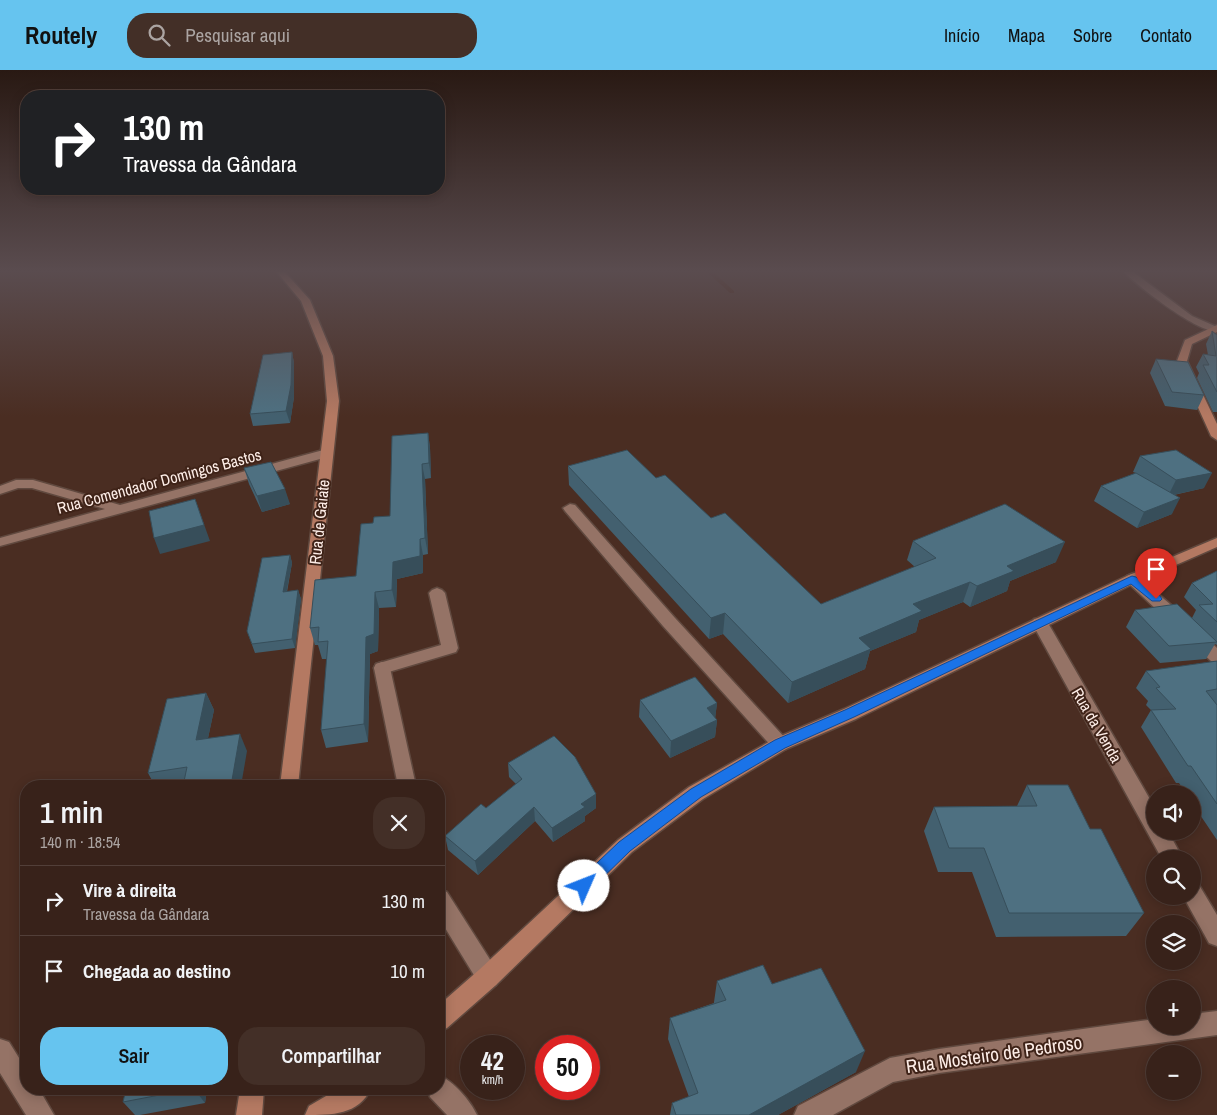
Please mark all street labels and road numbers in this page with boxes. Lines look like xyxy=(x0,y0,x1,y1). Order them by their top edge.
street label: Rua Comendador Domingos Bastos xyxy=(54,443,264,519)
street label: Rua de Gaiate xyxy=(304,478,334,566)
street label: Rua da Venda xyxy=(1067,683,1128,767)
street label: Rua Mosteiro de Pedroso xyxy=(904,1029,1084,1079)

